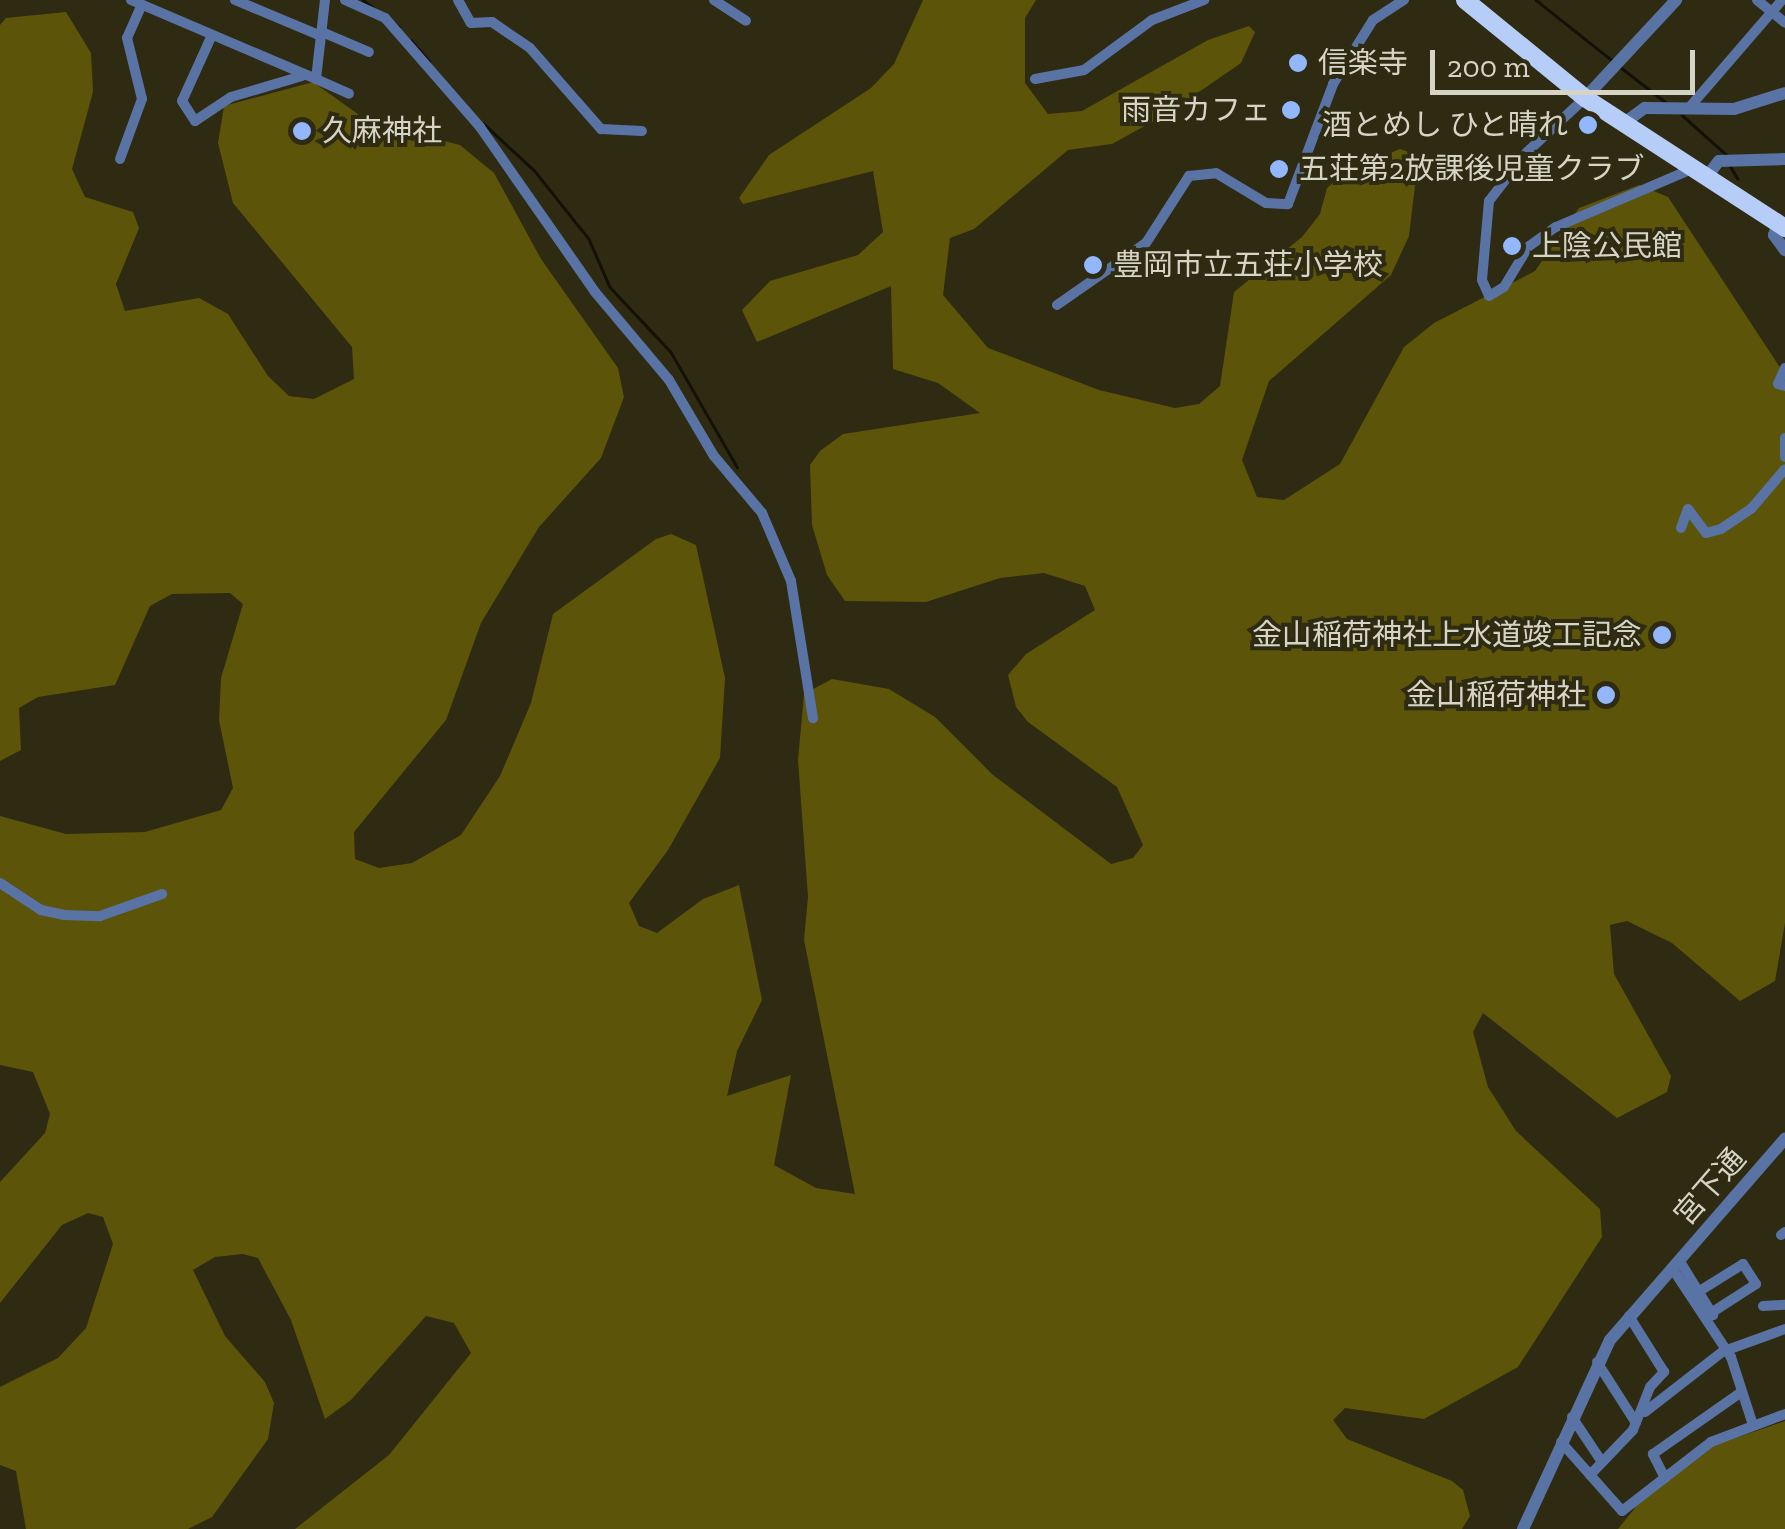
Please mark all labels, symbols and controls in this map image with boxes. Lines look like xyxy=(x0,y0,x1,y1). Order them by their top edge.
scale bar xyxy=(1435,30,1700,92)
place label: 信楽寺 xyxy=(1318,45,1408,81)
text: 200 m xyxy=(1447,49,1530,85)
marker: 信楽寺 xyxy=(1287,52,1309,74)
place label: 雨音カフェ xyxy=(1121,92,1271,128)
marker: 雨音カフェ xyxy=(1280,99,1302,121)
place label: 酒とめし ひと晴れ xyxy=(1321,107,1568,143)
place label: 久麻神社 xyxy=(322,113,442,149)
marker: 酒とめし ひと晴れ xyxy=(1577,114,1599,136)
marker: 久麻神社 xyxy=(291,120,313,142)
place label: 五荘第2放課後児童クラブ xyxy=(1299,151,1644,187)
marker: 五荘第2放課後児童クラブ xyxy=(1268,158,1290,180)
place label: 上陰公民館 xyxy=(1532,228,1682,264)
marker: 上陰公民館 xyxy=(1501,235,1523,257)
place label: 豊岡市立五荘小学校 xyxy=(1113,247,1383,283)
marker: 豊岡市立五荘小学校 xyxy=(1082,254,1104,276)
place label: 金山稲荷神社上水道竣工記念 xyxy=(1252,617,1642,653)
marker: 金山稲荷神社上水道竣工記念 xyxy=(1651,624,1673,646)
place label: 金山稲荷神社 xyxy=(1406,677,1586,713)
marker: 金山稲荷神社 xyxy=(1595,684,1617,706)
street label: 宮下通 xyxy=(1667,1141,1753,1233)

